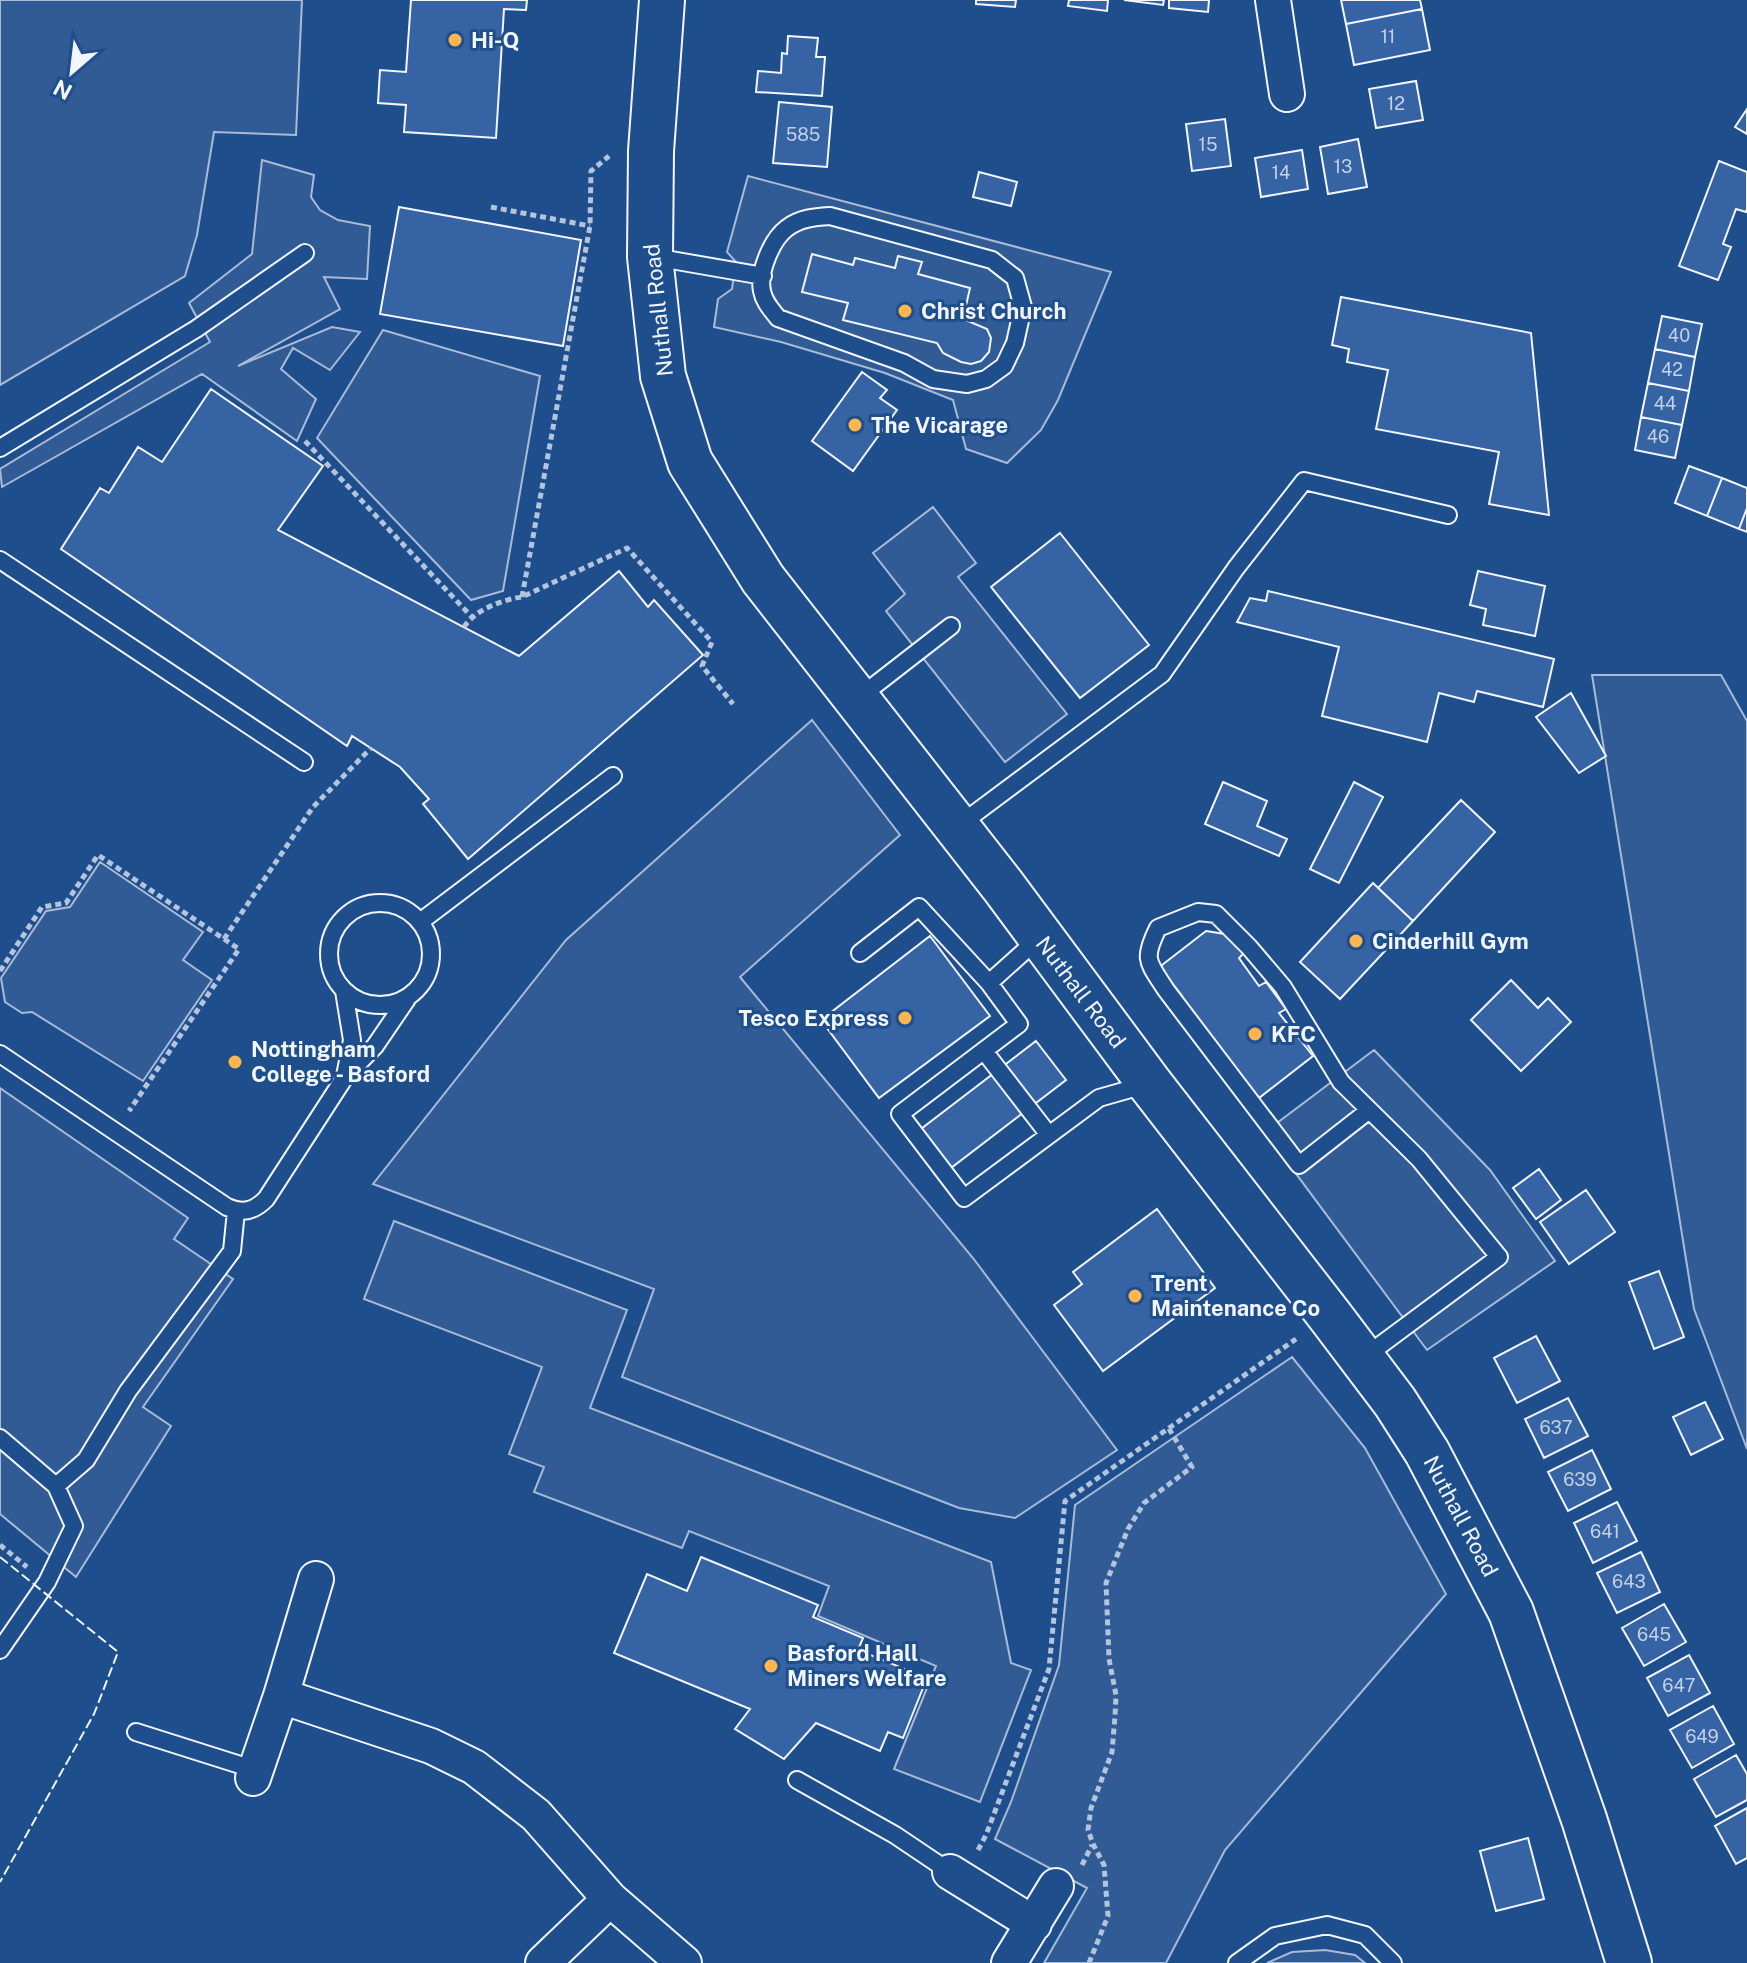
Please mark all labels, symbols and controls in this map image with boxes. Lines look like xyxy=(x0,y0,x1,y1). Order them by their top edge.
house number: 11 xyxy=(1381,26,1395,47)
place label: Hi-Q xyxy=(471,27,519,53)
marker: Hi-Q xyxy=(446,31,464,49)
north arrow xyxy=(32,32,112,112)
text: N xyxy=(49,74,76,105)
house number: 12 xyxy=(1387,93,1405,114)
house number: 585 xyxy=(786,124,820,145)
house number: 15 xyxy=(1199,134,1217,155)
house number: 13 xyxy=(1334,156,1352,177)
house number: 14 xyxy=(1272,162,1290,183)
street label: Nuthall Road xyxy=(638,242,678,378)
place label: Christ Church xyxy=(921,298,1066,324)
marker: Christ Church xyxy=(896,302,914,320)
house number: 40 xyxy=(1668,325,1690,346)
house number: 42 xyxy=(1661,359,1683,380)
house number: 44 xyxy=(1654,393,1676,414)
place label: The Vicarage xyxy=(871,412,1008,438)
marker: The Vicarage xyxy=(846,416,864,434)
house number: 46 xyxy=(1647,426,1669,447)
place label: Cinderhill Gym xyxy=(1372,928,1529,954)
street label: Nuthall Road xyxy=(1031,931,1131,1053)
marker: Cinderhill Gym xyxy=(1347,932,1365,950)
place label: Tesco Express xyxy=(738,1005,889,1031)
marker: Tesco Express xyxy=(896,1009,914,1027)
place label: KFC xyxy=(1271,1021,1316,1047)
marker: KFC xyxy=(1246,1025,1264,1043)
place label: Nottingham College - Basford xyxy=(251,1036,430,1087)
marker: Nottingham College - Basford xyxy=(226,1053,244,1071)
place label: Trent Maintenance Co xyxy=(1151,1270,1320,1321)
marker: Trent Maintenance Co xyxy=(1126,1287,1144,1305)
house number: 637 xyxy=(1540,1417,1572,1438)
street label: Nuthall Road xyxy=(1418,1451,1504,1581)
house number: 639 xyxy=(1563,1469,1597,1490)
house number: 641 xyxy=(1590,1521,1620,1542)
house number: 643 xyxy=(1612,1571,1646,1592)
house number: 645 xyxy=(1637,1624,1671,1645)
place label: Basford Hall Miners Welfare xyxy=(787,1640,947,1691)
marker: Basford Hall Miners Welfare xyxy=(762,1657,780,1675)
house number: 647 xyxy=(1662,1675,1696,1696)
house number: 649 xyxy=(1685,1726,1719,1747)

